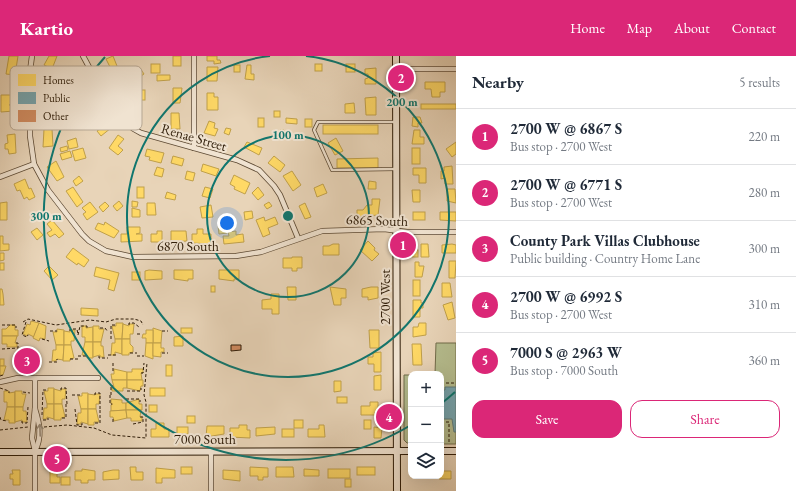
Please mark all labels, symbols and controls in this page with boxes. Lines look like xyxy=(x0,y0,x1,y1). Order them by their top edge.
text: Kartio xyxy=(20,16,73,41)
text: Home xyxy=(570,19,605,37)
text: Map xyxy=(627,19,652,37)
text: About xyxy=(674,19,710,37)
text: Contact xyxy=(732,19,776,37)
pin: 2 xyxy=(388,63,414,93)
legend xyxy=(10,66,142,130)
text: Nearby xyxy=(472,71,524,93)
text: Homes xyxy=(43,73,74,87)
text: 5 results xyxy=(739,74,780,91)
text: Public xyxy=(43,91,71,105)
text: 200 m xyxy=(386,94,418,110)
text: Other xyxy=(43,109,69,123)
street label: Renae Street xyxy=(159,119,229,155)
text: 2700 W @ 6867 S xyxy=(510,119,622,138)
text: 100 m xyxy=(272,127,304,143)
text: 1 xyxy=(482,128,488,145)
text: 220 m xyxy=(749,128,780,145)
text: Bus stop · 2700 West xyxy=(510,138,612,155)
text: 2700 W @ 6771 S xyxy=(510,175,622,194)
text: 2 xyxy=(482,184,488,201)
text: 280 m xyxy=(749,184,780,201)
text: Bus stop · 2700 West xyxy=(510,194,612,211)
text: 300 m xyxy=(30,208,62,224)
centre of rings xyxy=(281,209,295,223)
street label: 6865 South xyxy=(346,210,408,230)
your location xyxy=(217,213,237,233)
pin: 1 xyxy=(390,230,416,260)
text: County Park Villas Clubhouse xyxy=(510,231,700,250)
street label: 6870 South xyxy=(157,237,219,255)
text: 3 xyxy=(482,240,488,257)
text: 300 m xyxy=(749,240,780,257)
text: Public building · Country Home Lane xyxy=(510,250,700,267)
street label: 2700 West xyxy=(376,269,394,325)
text: 2700 W @ 6992 S xyxy=(510,287,622,306)
text: 4 xyxy=(482,296,488,313)
text: 310 m xyxy=(749,296,780,313)
text: Bus stop · 2700 West xyxy=(510,306,612,323)
text: 7000 S @ 2963 W xyxy=(510,343,622,362)
pin: 3 xyxy=(14,346,40,376)
text: 5 xyxy=(482,352,488,369)
text: 360 m xyxy=(749,352,780,369)
text: Bus stop · 7000 South xyxy=(510,362,618,379)
map controls xyxy=(408,371,444,479)
button: + xyxy=(408,371,444,407)
button: Save xyxy=(472,400,622,438)
button: Share xyxy=(630,400,780,438)
pin: 4 xyxy=(376,402,402,432)
button: − xyxy=(408,407,444,443)
one-way arrow xyxy=(36,424,44,437)
street label: 7000 South xyxy=(174,430,236,448)
button: layers xyxy=(408,443,444,479)
pin: 5 xyxy=(44,444,70,474)

